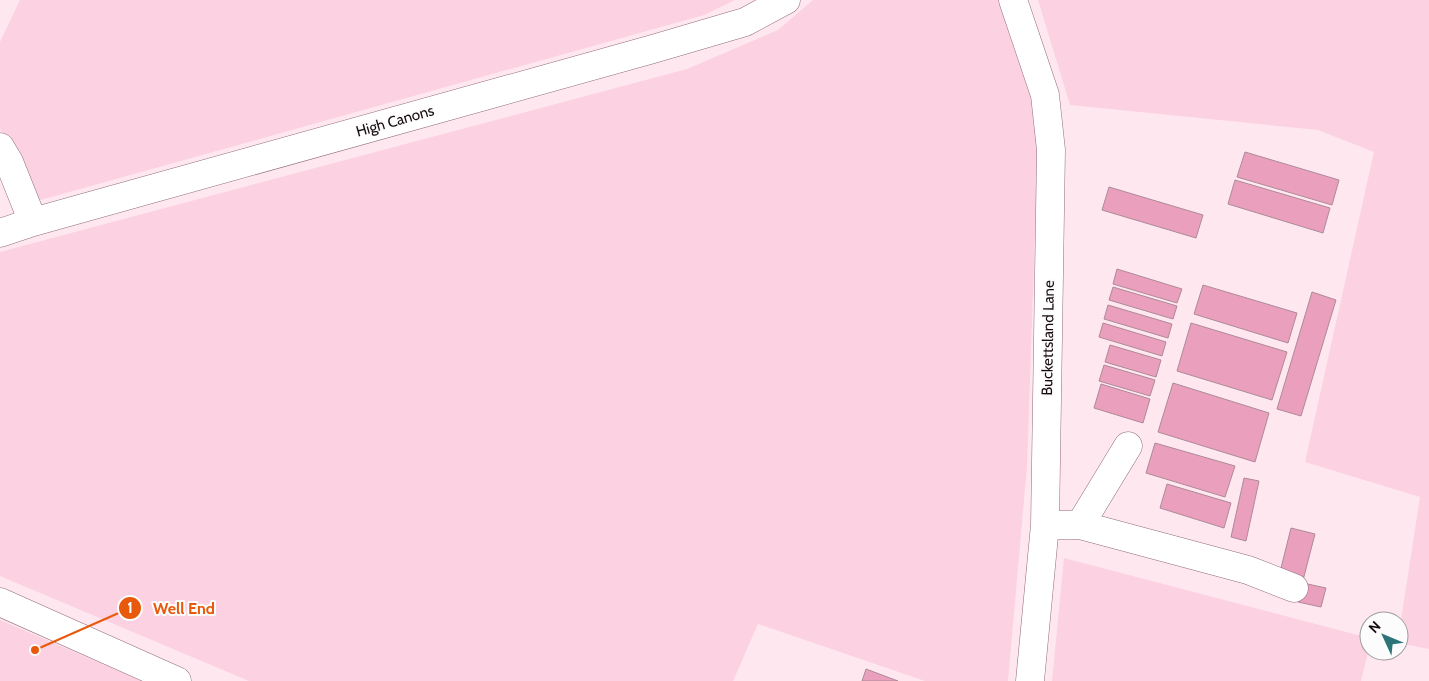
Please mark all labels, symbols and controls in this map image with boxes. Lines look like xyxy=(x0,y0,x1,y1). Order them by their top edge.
street label: High Canons xyxy=(354,101,436,141)
street label: Buckettsland Lane xyxy=(1038,280,1058,396)
callout: Well End xyxy=(118,592,225,623)
text: 1 xyxy=(127,599,133,617)
text: Well End xyxy=(153,599,215,618)
north arrow xyxy=(1359,611,1409,661)
text: N xyxy=(1365,617,1385,637)

